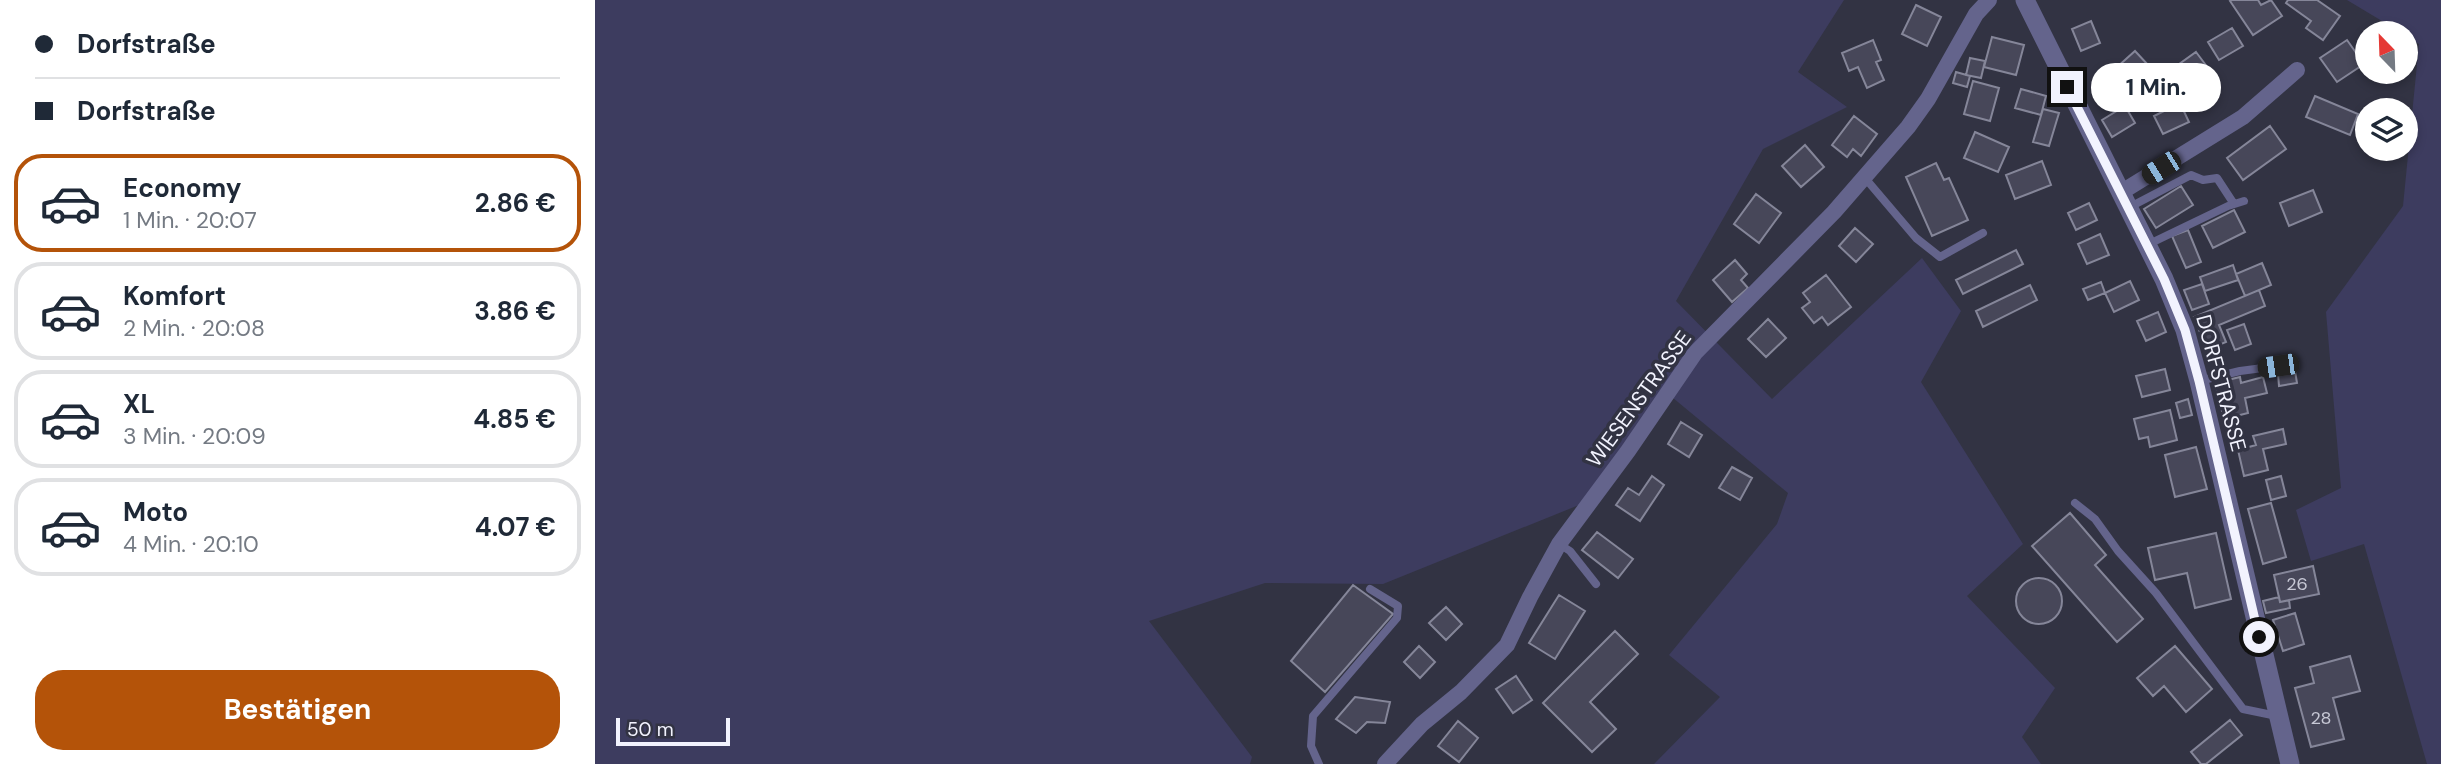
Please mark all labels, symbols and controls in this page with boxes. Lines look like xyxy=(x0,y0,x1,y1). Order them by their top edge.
north arrow xyxy=(2355,21,2419,84)
map controls xyxy=(2355,21,2418,161)
text: Dorfstraße xyxy=(77,27,216,61)
callout: 1 Min. xyxy=(2091,62,2221,112)
route end xyxy=(2051,71,2083,103)
text: 1 Min. xyxy=(2126,72,2186,102)
text: Dorfstraße xyxy=(77,94,216,128)
button: layers xyxy=(2355,98,2418,161)
car xyxy=(2138,148,2185,188)
text: Economy xyxy=(123,171,241,205)
icon: car xyxy=(39,172,102,235)
text: 2.86 € xyxy=(475,186,556,220)
text: 1 Min. · 20:07 xyxy=(123,205,257,235)
text: Komfort xyxy=(123,279,226,313)
icon: car xyxy=(39,280,102,343)
text: 3.86 € xyxy=(474,294,556,328)
street label: DORFSTRASSE xyxy=(2189,311,2253,455)
text: 2 Min. · 20:08 xyxy=(123,313,265,343)
street label: WIESENSTRASSE xyxy=(1580,325,1698,473)
car xyxy=(2256,353,2301,379)
text: XL xyxy=(123,387,155,421)
icon: car xyxy=(39,388,102,451)
text: 4.85 € xyxy=(473,402,556,436)
text: 3 Min. · 20:09 xyxy=(123,421,266,451)
text: Moto xyxy=(123,495,188,529)
icon: car xyxy=(39,496,102,559)
text: 4.07 € xyxy=(475,510,556,544)
text: 4 Min. · 20:10 xyxy=(123,529,259,559)
house number: 26 xyxy=(2286,572,2308,596)
route start xyxy=(2243,621,2275,653)
button: Bestätigen xyxy=(35,670,560,750)
house number: 28 xyxy=(2310,706,2332,730)
scale bar xyxy=(616,715,730,747)
text: 50 m xyxy=(627,717,674,742)

